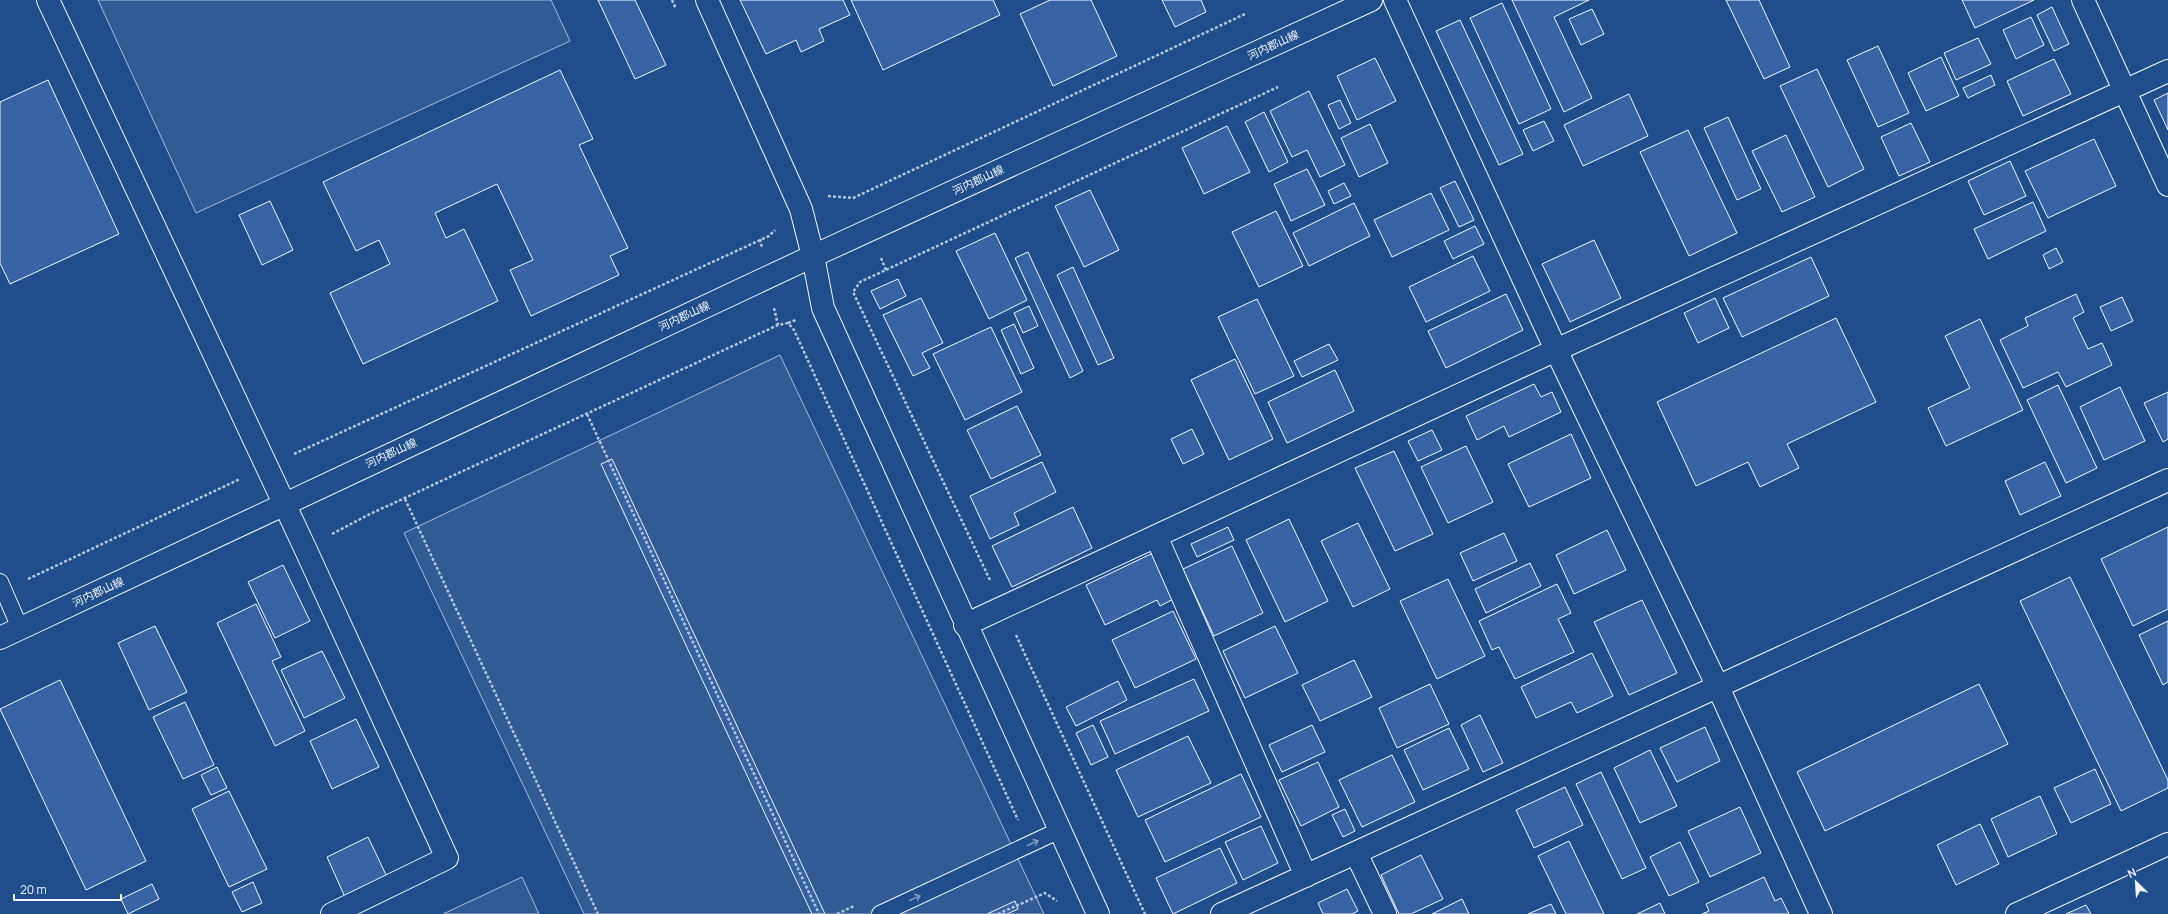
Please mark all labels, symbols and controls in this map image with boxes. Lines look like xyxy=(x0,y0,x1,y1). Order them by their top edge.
street label: 河内郡山線 xyxy=(1245,26,1301,63)
street label: 河内郡山線 xyxy=(950,161,1006,198)
street label: 河内郡山線 xyxy=(656,297,712,334)
street label: 河内郡山線 xyxy=(363,434,419,471)
street label: 河内郡山線 xyxy=(70,573,126,610)
one-way arrow xyxy=(1026,839,1038,846)
north arrow xyxy=(2116,862,2156,902)
text: N xyxy=(2125,864,2138,881)
scale bar xyxy=(14,876,121,902)
text: 20 m xyxy=(20,881,47,898)
one-way arrow xyxy=(909,893,921,901)

